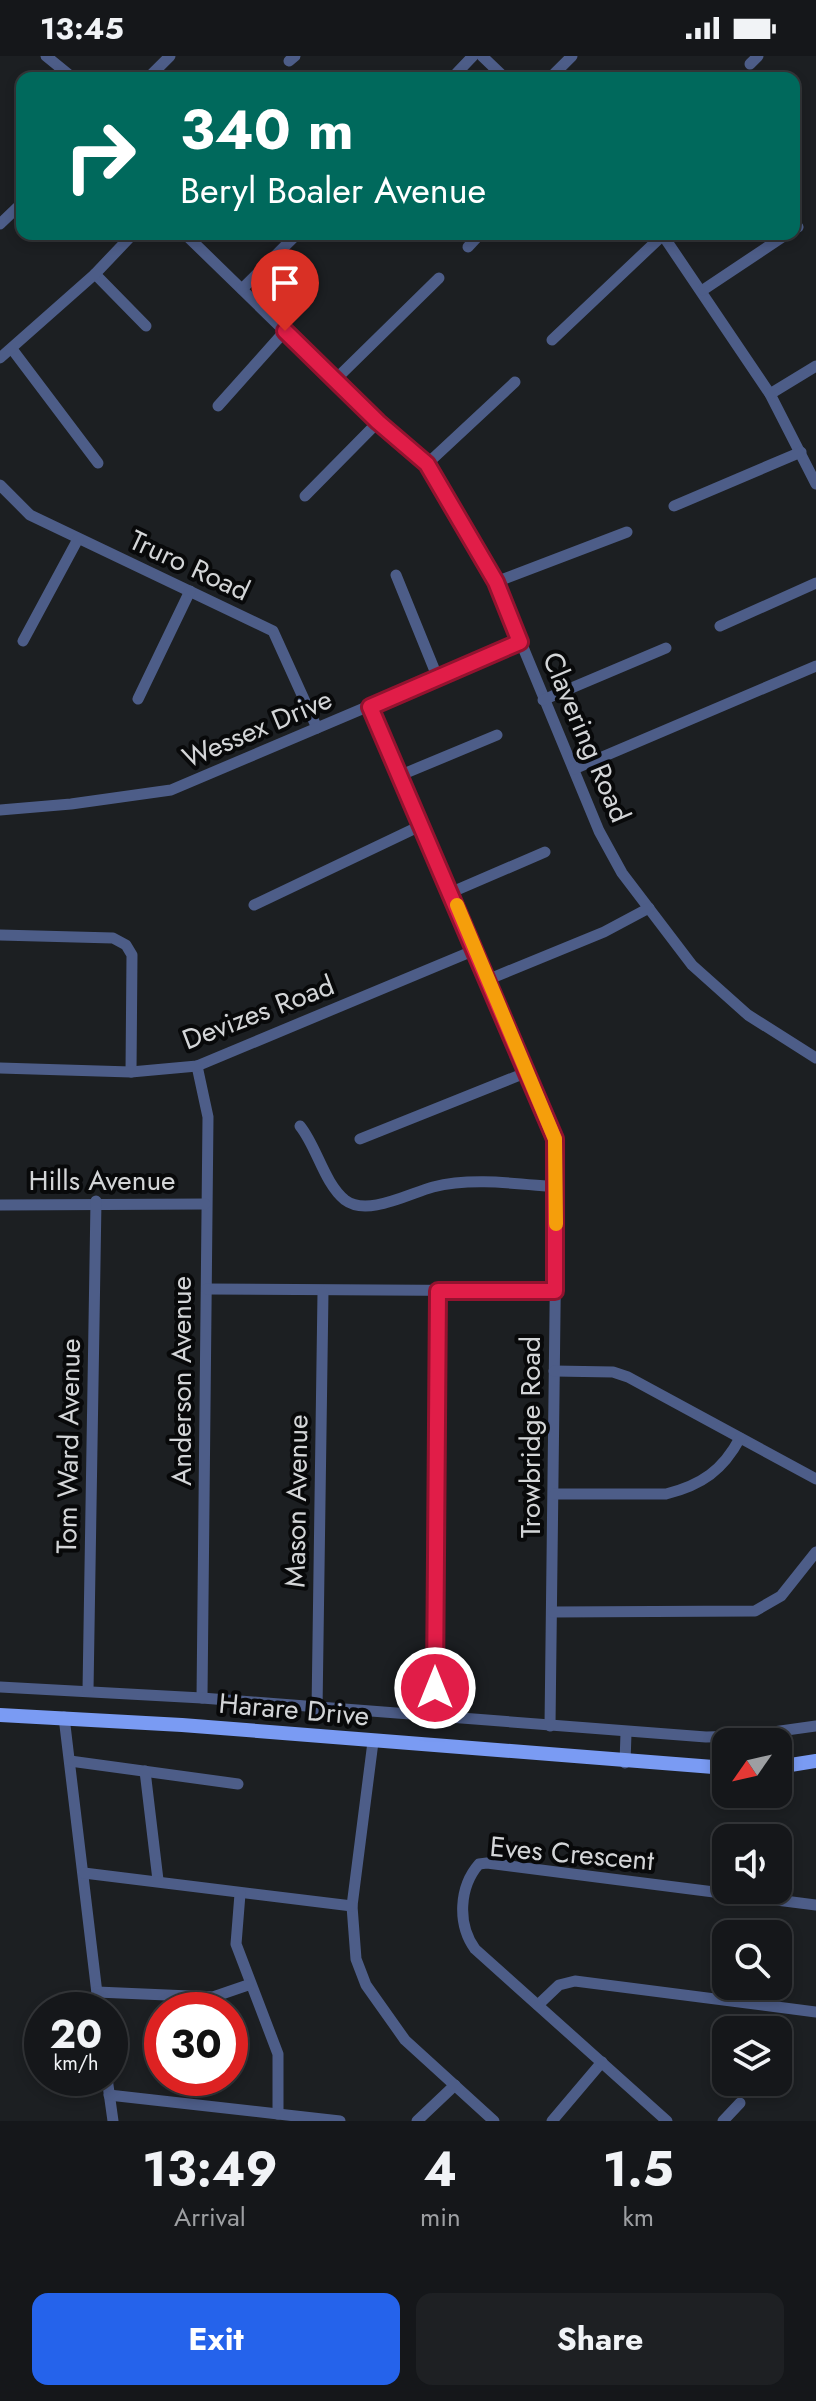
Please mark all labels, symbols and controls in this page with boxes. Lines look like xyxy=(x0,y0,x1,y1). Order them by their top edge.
text: 13:45 xyxy=(40,7,124,50)
text: 340 m xyxy=(180,89,354,170)
icon: right xyxy=(48,104,152,208)
text: Beryl Boaler Avenue xyxy=(180,164,486,216)
pin xyxy=(251,249,319,331)
icon: arrive xyxy=(263,261,307,305)
street label: Truro Road xyxy=(123,520,257,611)
street label: Clavering Road xyxy=(532,646,641,829)
street label: Wessex Drive xyxy=(176,679,338,778)
street label: Devizes Road xyxy=(176,965,340,1060)
street label: Hills Avenue xyxy=(28,1160,176,1201)
street label: Anderson Avenue xyxy=(161,1276,202,1486)
street label: Trowbridge Road xyxy=(510,1336,551,1538)
street label: Tom Ward Avenue xyxy=(46,1338,91,1554)
street label: Mason Avenue xyxy=(274,1414,319,1588)
position arrow xyxy=(393,1646,477,1730)
street label: Harare Drive xyxy=(217,1683,371,1736)
north arrow xyxy=(712,1728,792,1808)
map controls xyxy=(712,1728,792,2096)
button: sound xyxy=(712,1824,792,1904)
street label: Eves Crescent xyxy=(488,1826,656,1881)
button: search xyxy=(712,1920,792,2000)
speed limit sign: 30 xyxy=(144,1992,248,2096)
text: 20 xyxy=(50,2005,102,2063)
button: layers xyxy=(712,2016,792,2096)
text: km/h xyxy=(53,2049,99,2078)
text: 13:49 xyxy=(142,2135,278,2204)
text: 4 xyxy=(423,2135,457,2204)
text: 1.5 xyxy=(603,2135,674,2204)
text: Arrival xyxy=(174,2198,246,2236)
text: min xyxy=(420,2198,461,2236)
text: km xyxy=(622,2198,654,2236)
button: Exit xyxy=(32,2293,400,2385)
button: Share xyxy=(416,2293,784,2385)

